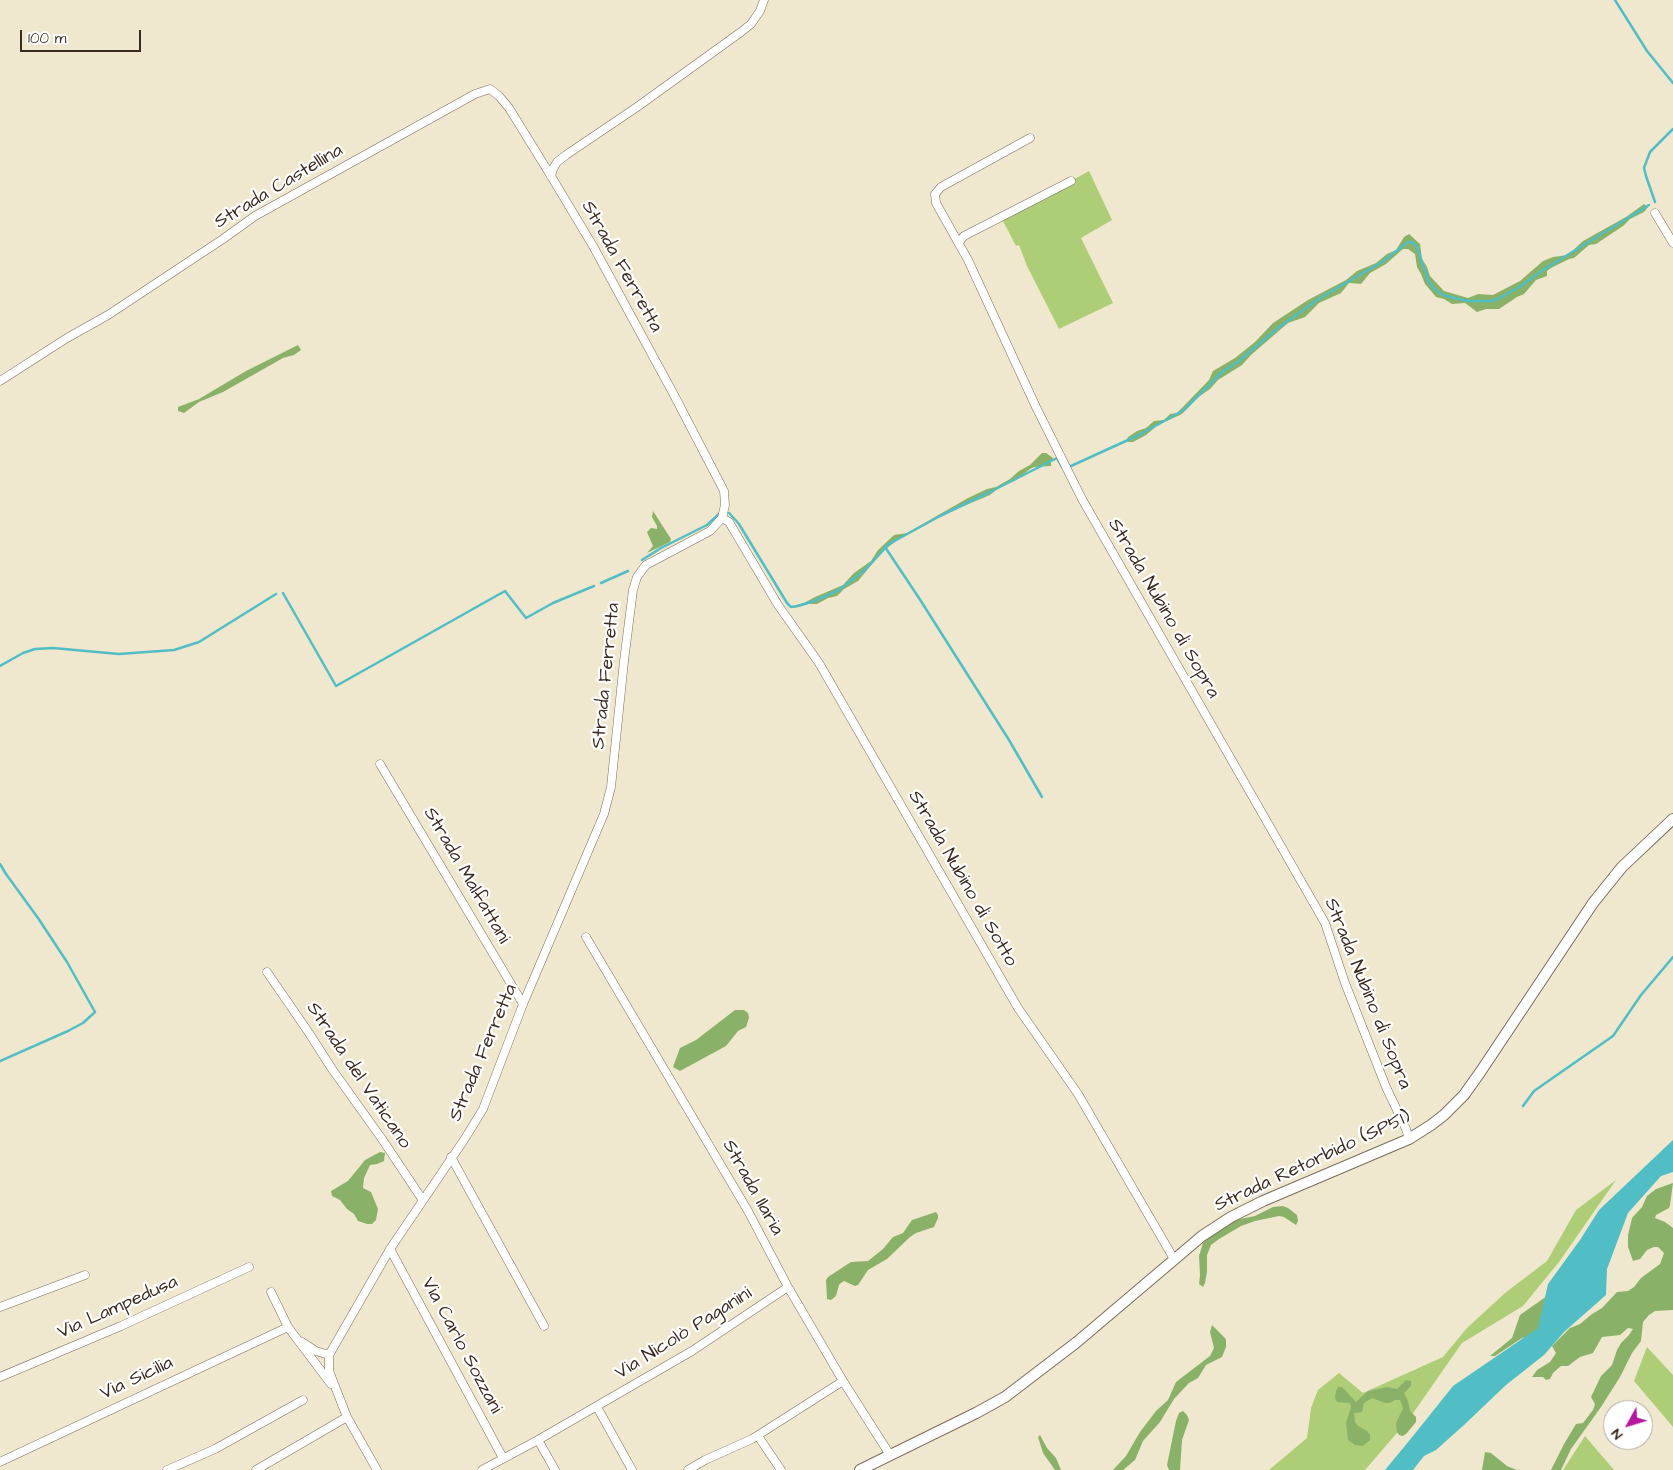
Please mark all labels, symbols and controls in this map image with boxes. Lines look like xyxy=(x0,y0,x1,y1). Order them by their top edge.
scale bar xyxy=(22,20,144,52)
text: 100 m xyxy=(28,28,67,49)
street label: Strada Castellina xyxy=(211,140,347,234)
street label: Strada Ferretta xyxy=(575,197,667,337)
street label: Strada Nubino di Sopra xyxy=(1102,515,1224,703)
street label: Strada Ferretta xyxy=(588,602,626,750)
street label: Strada Nubino di Sotto xyxy=(902,787,1022,971)
street label: Strada Malfattani xyxy=(418,804,514,948)
street label: Strada Nubino di Sopra xyxy=(1318,895,1416,1093)
street label: Strada Ferretta xyxy=(445,981,523,1125)
street label: Strada del Vaticano xyxy=(301,998,415,1154)
street label: Strada Retorbido (SP51) xyxy=(1211,1106,1415,1218)
street label: Strada Ilaria xyxy=(716,1136,788,1240)
street label: Via Lampedusa xyxy=(54,1271,182,1345)
street label: Via Carlo Sozzani xyxy=(416,1274,506,1418)
street label: Via Nicolò Paganini xyxy=(611,1283,757,1385)
street label: Via Sicilia xyxy=(97,1352,177,1406)
north arrow xyxy=(1603,1400,1653,1450)
text: N xyxy=(1607,1424,1628,1444)

